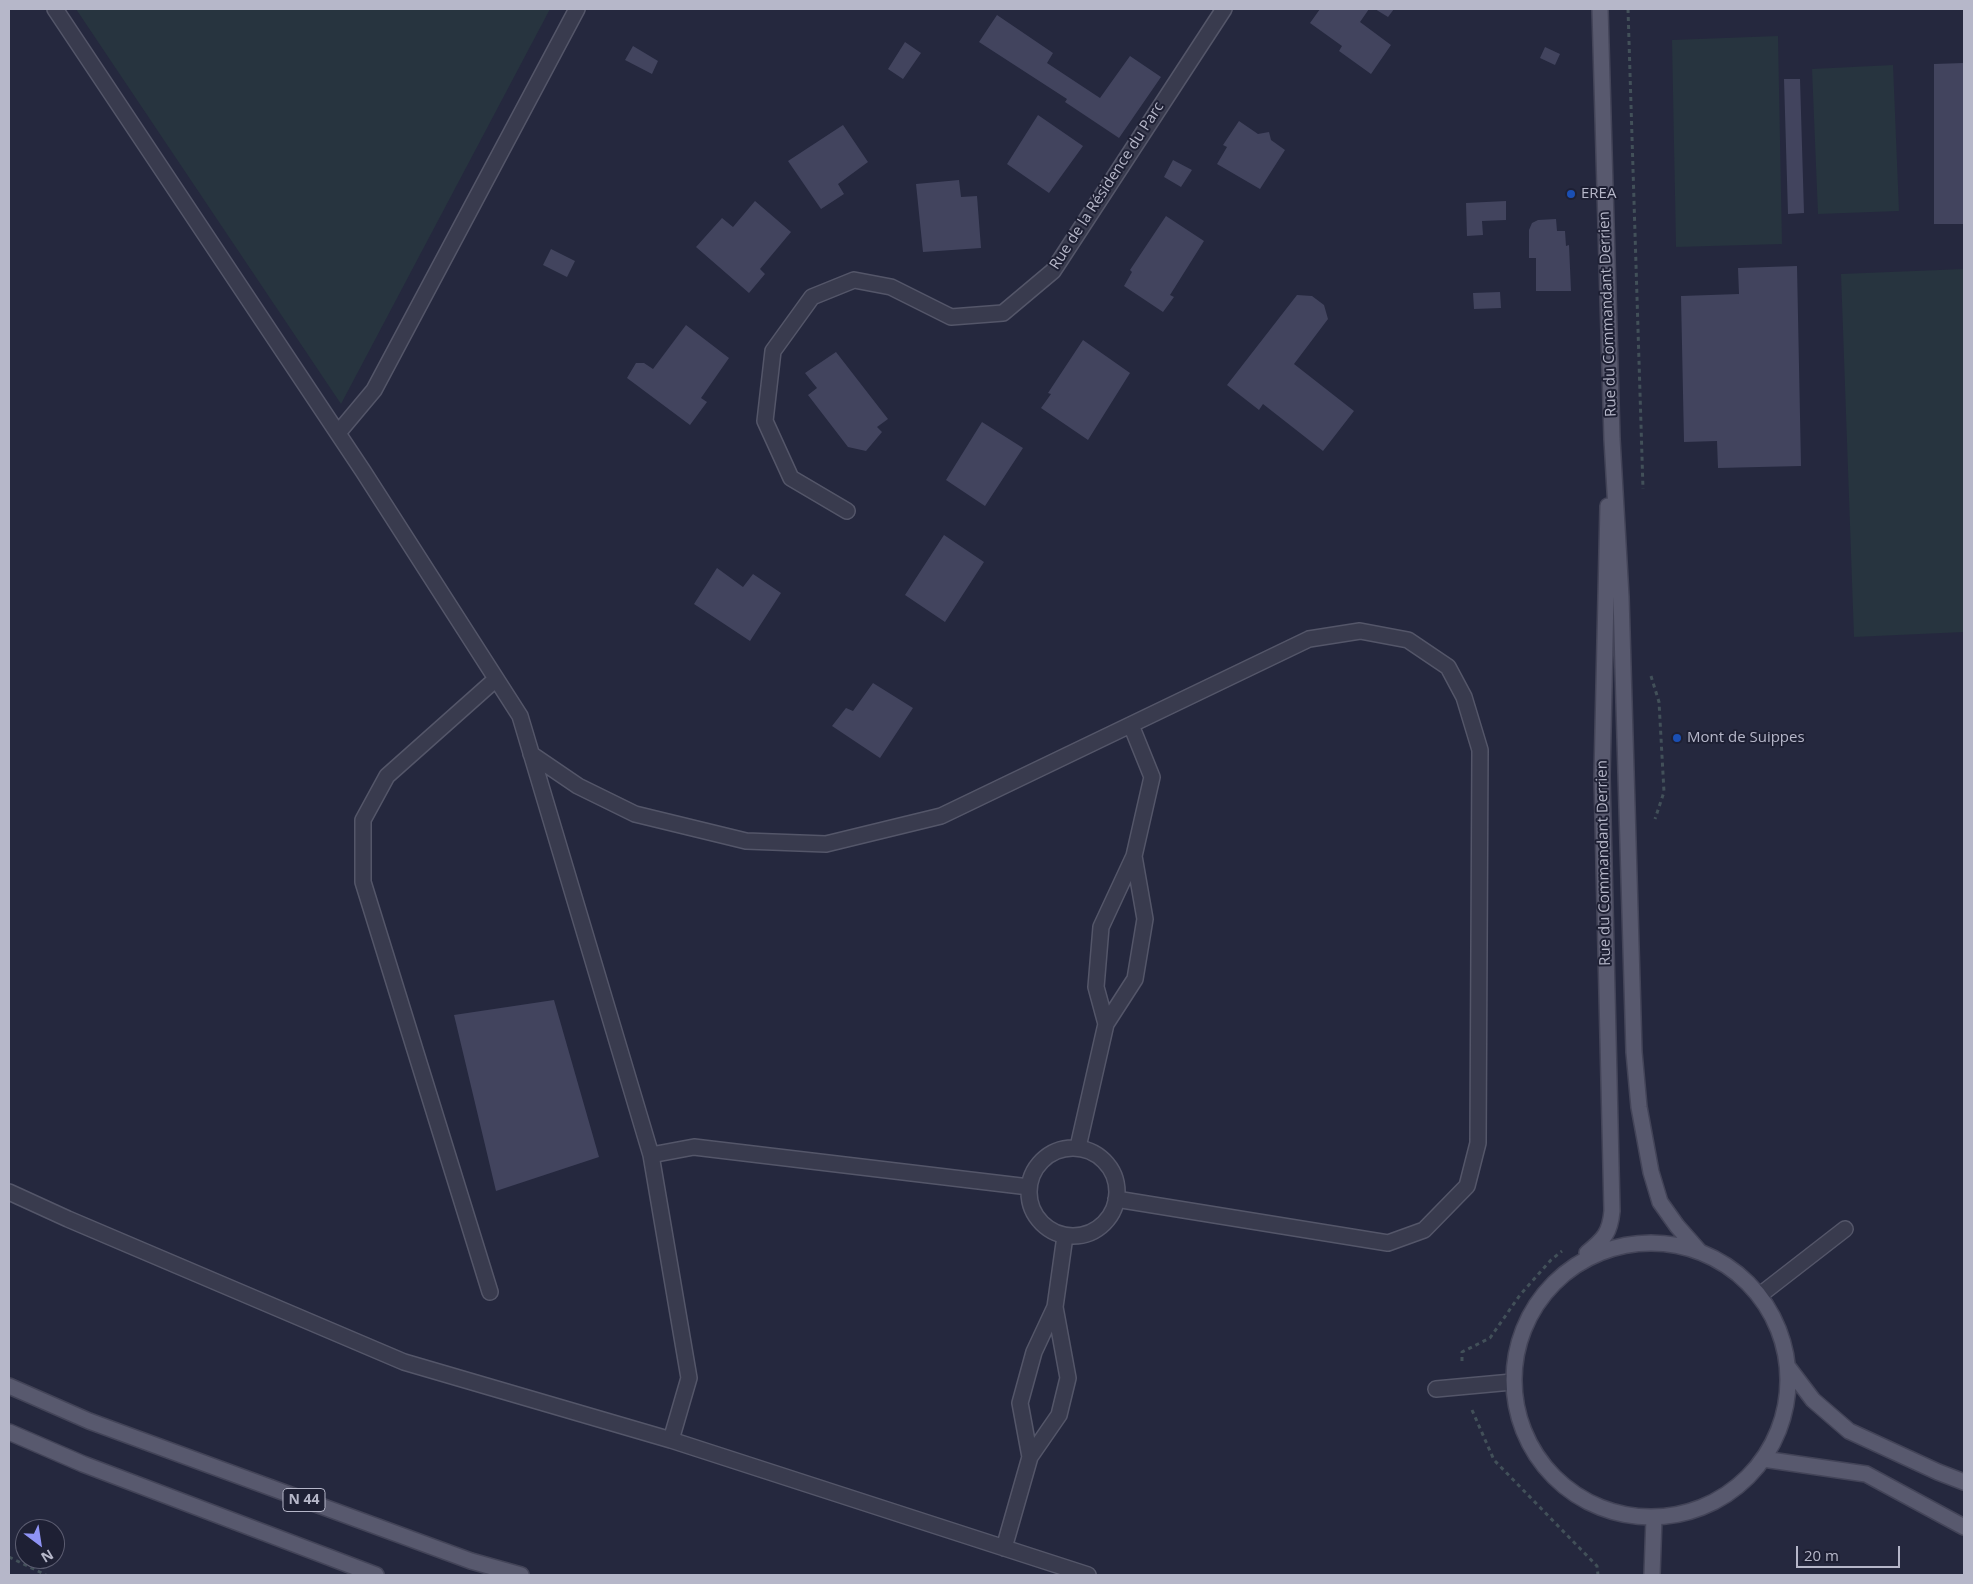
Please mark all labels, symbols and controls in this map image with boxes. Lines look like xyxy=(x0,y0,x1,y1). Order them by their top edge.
street label: Rue de la Résidence du Parc xyxy=(1046,99,1168,273)
place label: EREA xyxy=(1581,185,1616,203)
marker: EREA xyxy=(1565,188,1577,200)
street label: Rue du Commandant Derrien xyxy=(1595,211,1621,417)
place label: Mont de Suippes xyxy=(1687,729,1805,747)
marker: Mont de Suippes xyxy=(1671,732,1683,744)
street label: Rue du Commandant Derrien xyxy=(1593,760,1615,966)
road number: N 44 xyxy=(283,1488,325,1512)
north arrow xyxy=(15,1519,65,1569)
scale bar xyxy=(1798,1536,1902,1568)
text: N xyxy=(38,1545,57,1568)
text: 20 m xyxy=(1804,1545,1839,1565)

